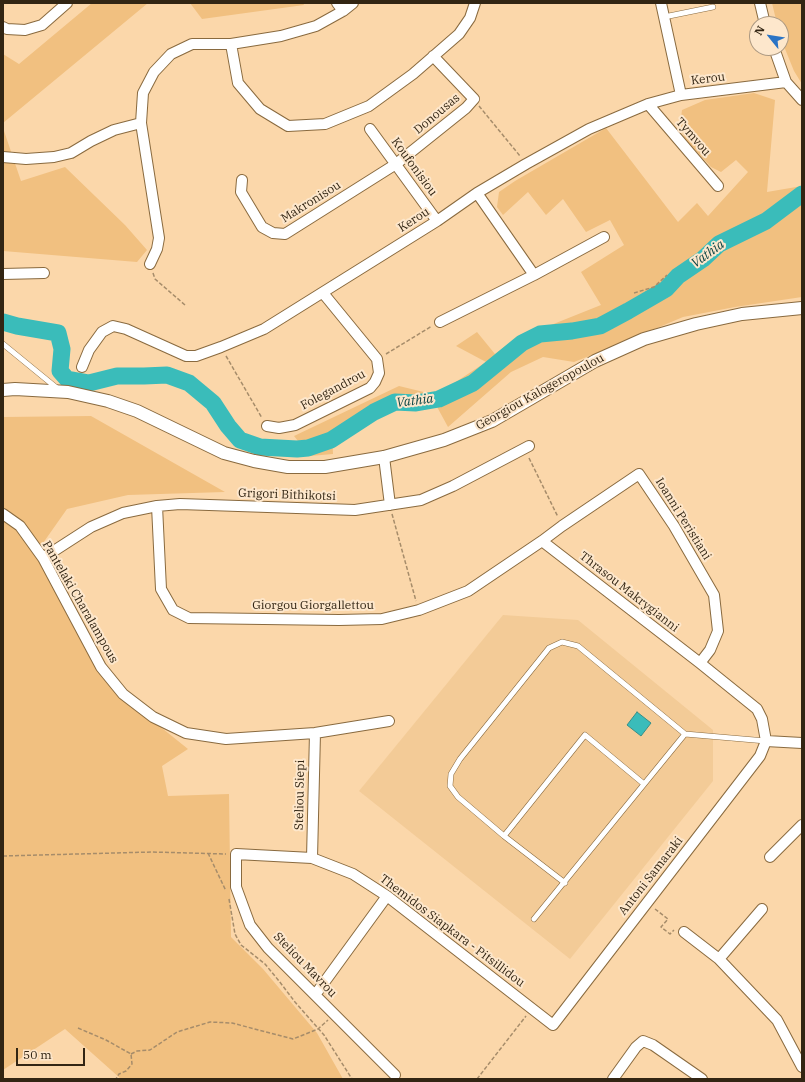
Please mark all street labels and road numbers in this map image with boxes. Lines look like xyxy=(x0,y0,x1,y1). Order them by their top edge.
street label: Kerou xyxy=(690,70,726,88)
street label: Donousas xyxy=(411,91,463,137)
street label: Tymvou xyxy=(672,115,714,159)
street label: Koufonisiou xyxy=(388,135,440,199)
street label: Makronisou xyxy=(279,178,343,226)
street label: Kerou xyxy=(396,205,432,235)
street label: Georgiou Kalogeropoulou xyxy=(473,351,607,433)
street label: Folegandrou xyxy=(298,367,368,413)
street label: Ioanni Peristiani xyxy=(652,475,714,563)
street label: Grigori Bithikotsi xyxy=(238,486,336,504)
street label: Pantelaki Charalampous xyxy=(39,538,121,666)
street label: Thrasou Makrygianni xyxy=(577,549,681,635)
street label: Giorgou Giorgallettou xyxy=(252,599,374,613)
street label: Steliou Siepi xyxy=(292,760,308,830)
street label: Antoni Samaraki xyxy=(616,834,686,918)
street label: Themidos Siapkara - Pitsillidou xyxy=(377,872,527,990)
street label: Steliou Mavrou xyxy=(270,929,340,1001)

